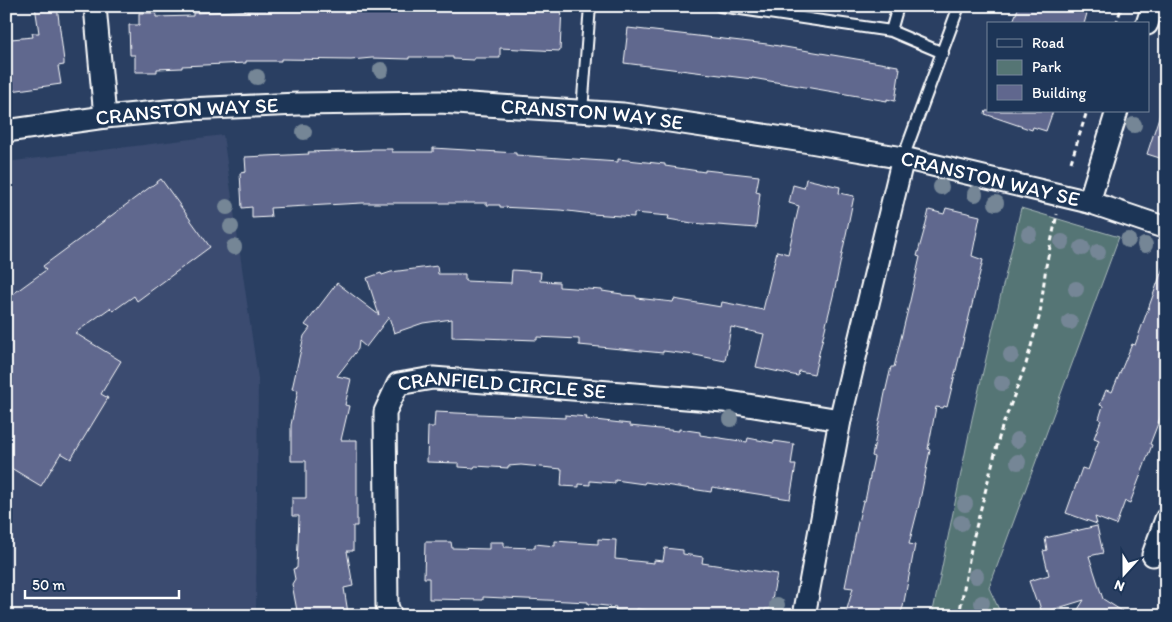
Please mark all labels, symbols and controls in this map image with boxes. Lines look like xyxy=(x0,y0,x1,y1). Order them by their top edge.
legend xyxy=(987,22,1150,112)
text: Road xyxy=(1032,34,1065,52)
text: Park xyxy=(1032,58,1062,76)
text: Building xyxy=(1032,84,1086,102)
street label: CRANSTON WAY SE xyxy=(94,92,279,130)
street label: CRANSTON WAY SE xyxy=(500,93,685,135)
street label: CRANSTON WAY SE xyxy=(898,145,1082,211)
street label: CRANFIELD CIRCLE SE xyxy=(395,364,607,404)
north arrow xyxy=(1100,550,1150,600)
scale bar xyxy=(25,567,179,599)
text: 50 m xyxy=(32,576,65,594)
text: N xyxy=(1112,576,1127,595)

